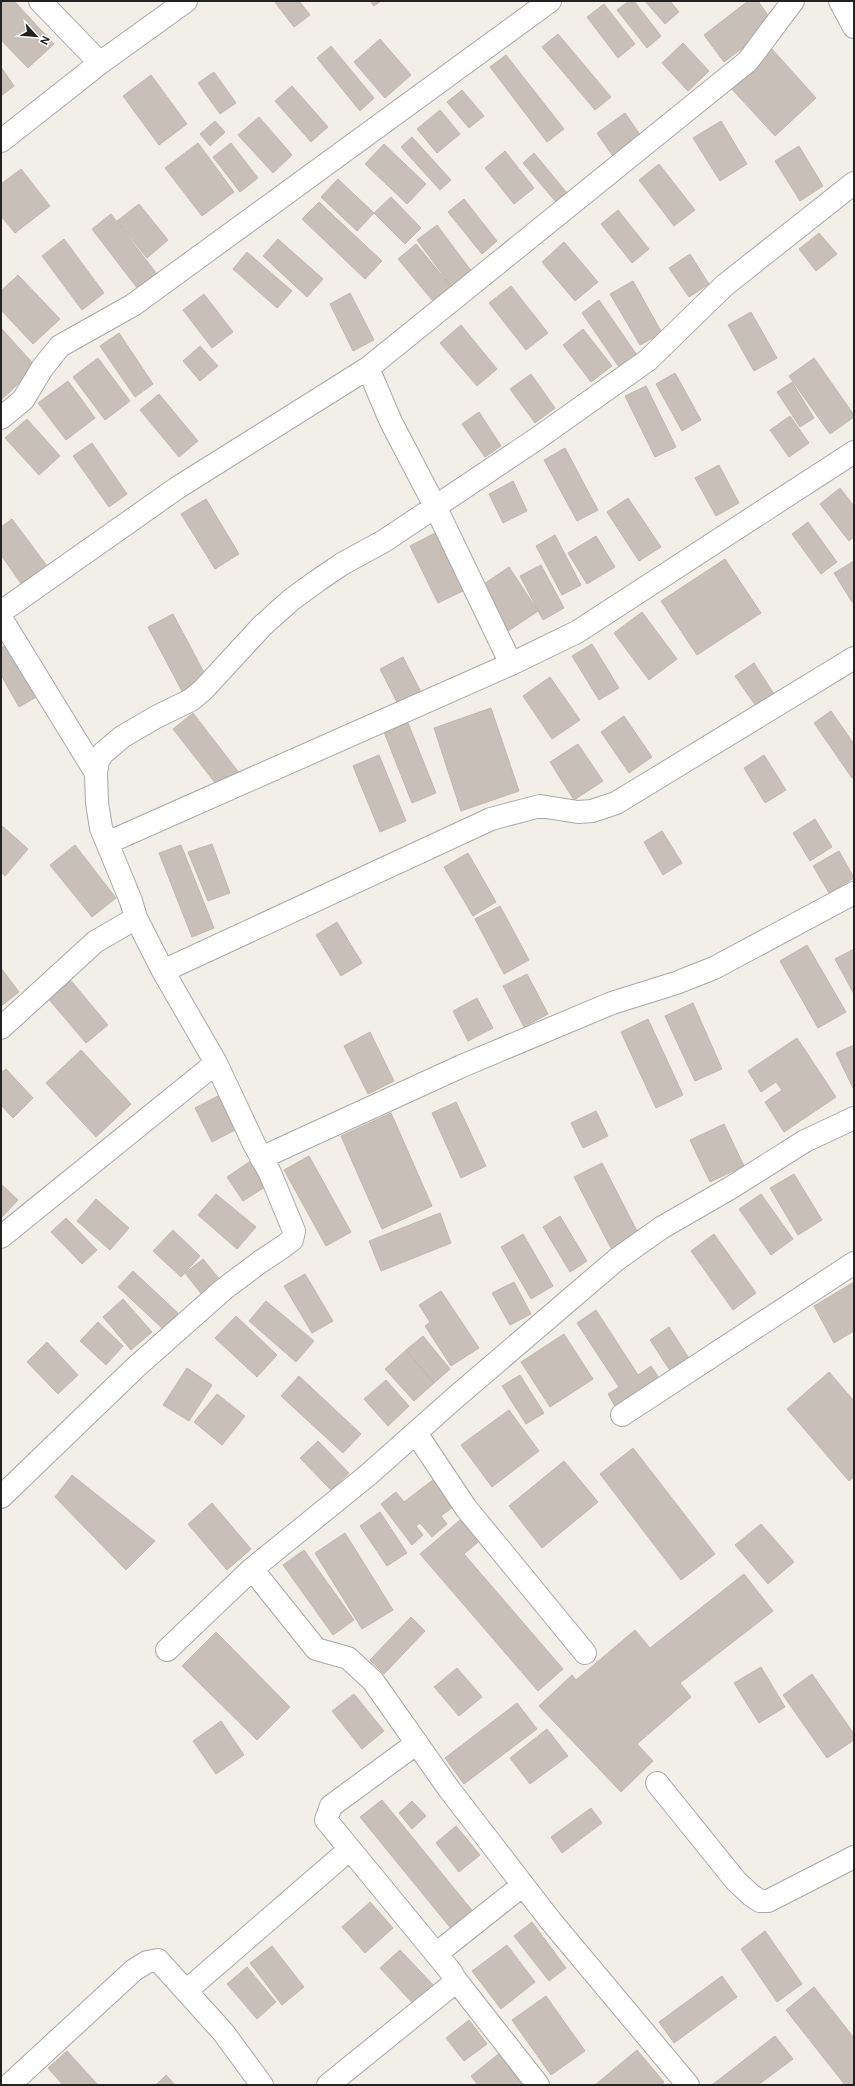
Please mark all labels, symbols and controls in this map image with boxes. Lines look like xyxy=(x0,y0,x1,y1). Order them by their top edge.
north arrow xyxy=(16,16,56,56)
text: N xyxy=(37,34,53,47)

